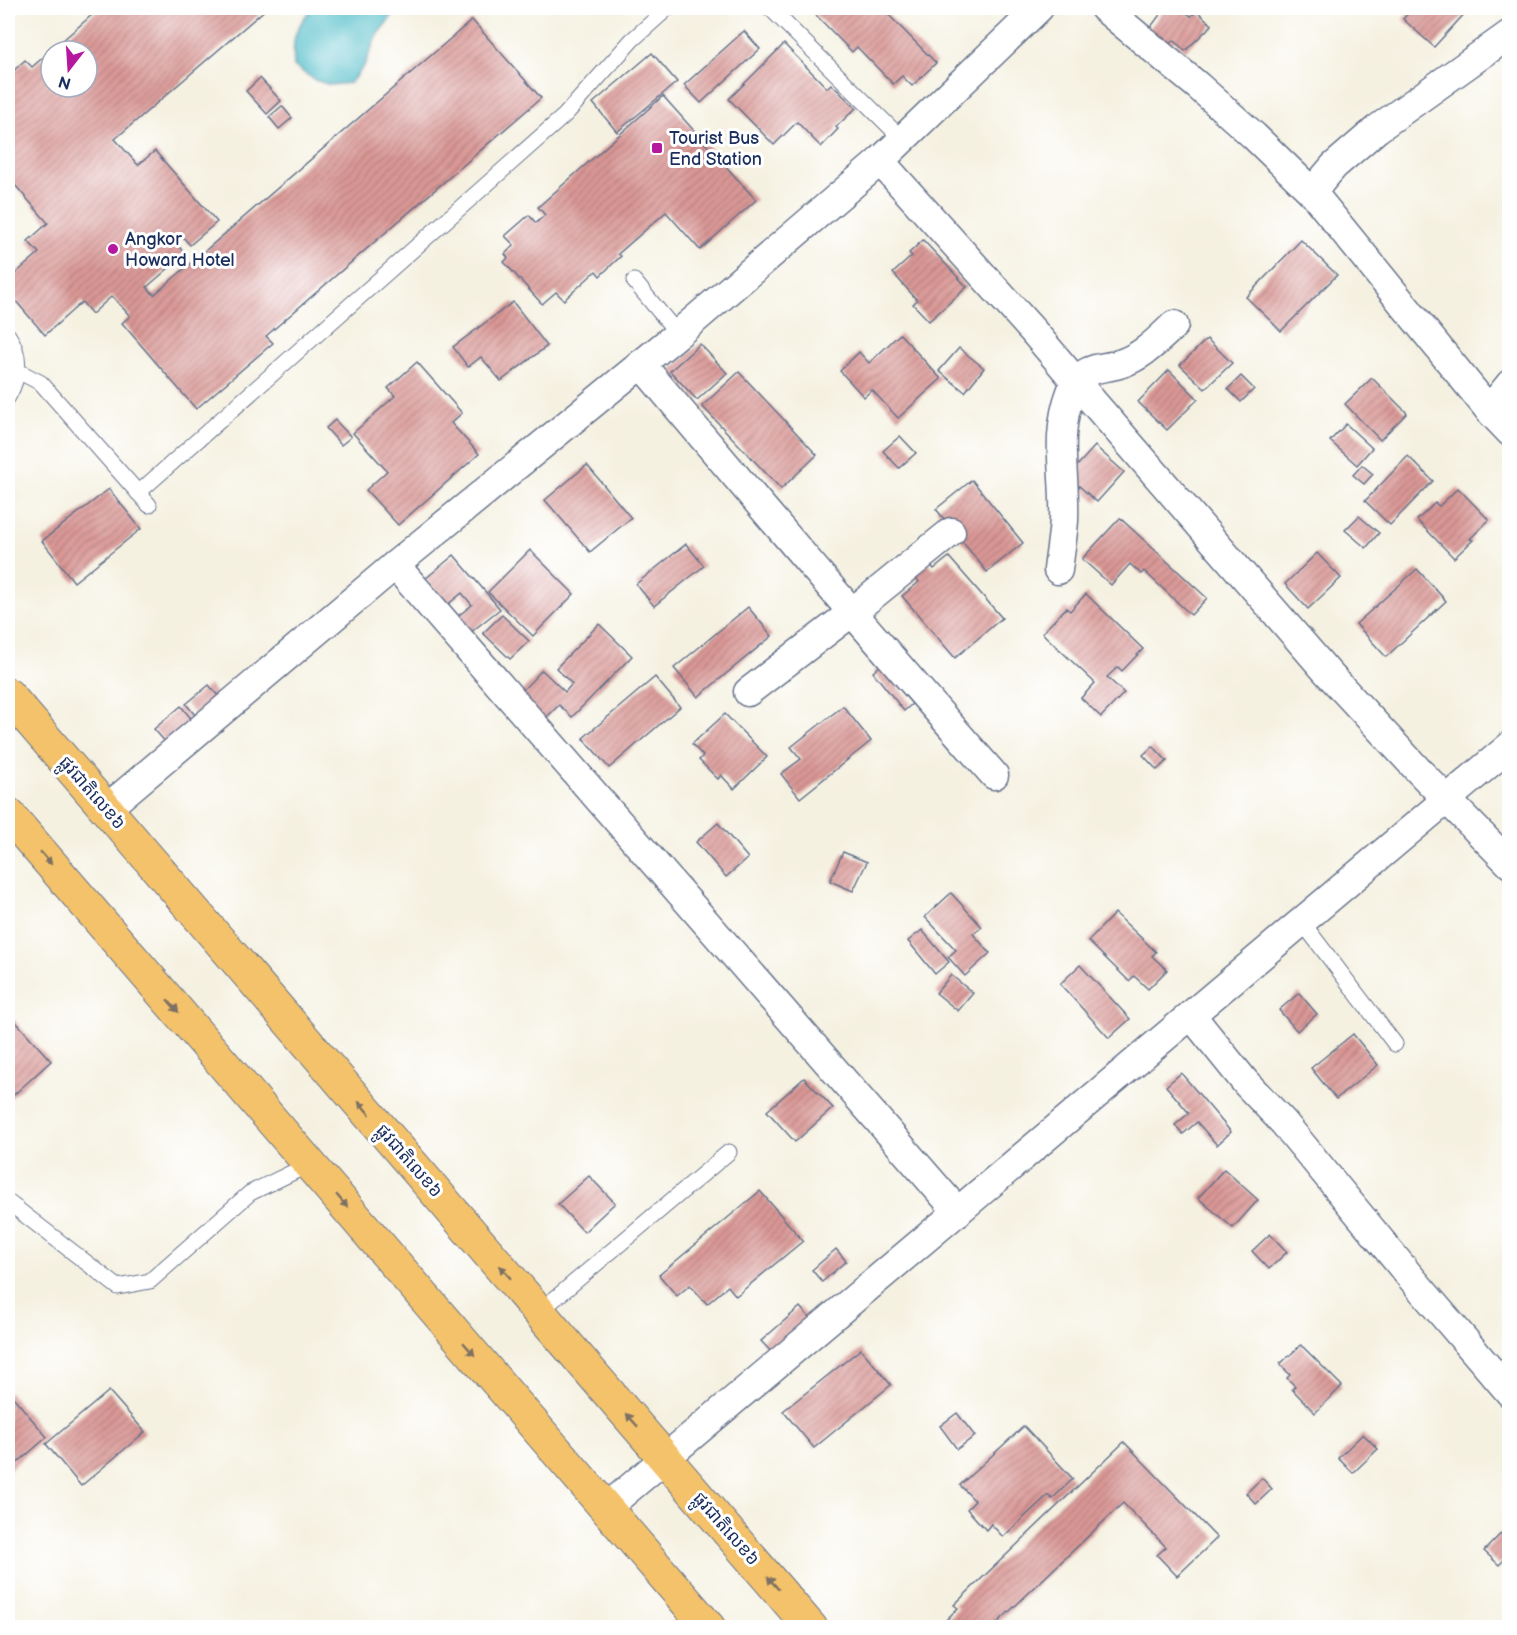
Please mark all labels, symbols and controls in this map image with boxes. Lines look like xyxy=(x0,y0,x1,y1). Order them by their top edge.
north arrow xyxy=(39,39,99,99)
text: N xyxy=(57,71,74,93)
place label: Tourist Bus End Station xyxy=(669,128,762,170)
marker: Tourist Bus End Station xyxy=(650,141,664,155)
place label: Angkor Howard Hotel xyxy=(125,229,235,271)
marker: Angkor Howard Hotel xyxy=(106,242,120,256)
street label: ផ្លូវជាតិលេខ៦ xyxy=(51,752,129,837)
one-way arrow xyxy=(39,850,52,865)
one-way arrow xyxy=(166,998,179,1013)
one-way arrow xyxy=(358,1101,371,1116)
street label: ផ្លូវជាតិលេខ៦ xyxy=(368,1120,446,1205)
one-way arrow xyxy=(335,1193,348,1209)
one-way arrow xyxy=(498,1264,511,1280)
one-way arrow xyxy=(462,1341,475,1356)
one-way arrow xyxy=(626,1413,639,1428)
street label: ផ្លូវជាតិលេខ៦ xyxy=(685,1488,763,1573)
one-way arrow xyxy=(767,1576,780,1591)

